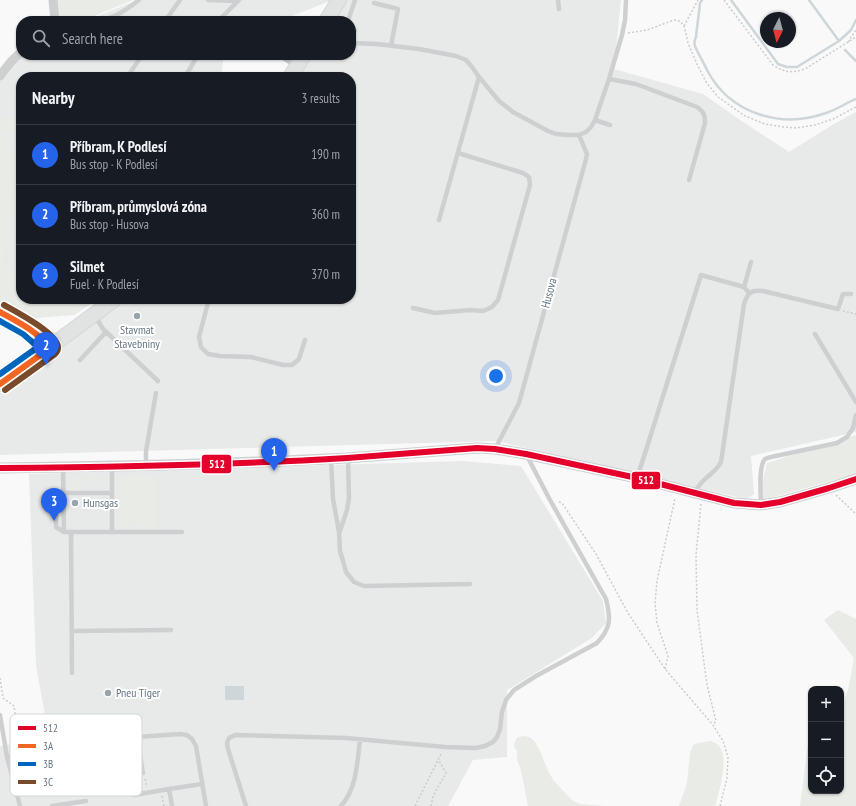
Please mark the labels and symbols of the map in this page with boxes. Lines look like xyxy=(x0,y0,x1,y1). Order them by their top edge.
north arrow xyxy=(760,12,796,48)
street label: Husova xyxy=(537,276,560,309)
marker: Stavmat Stavebniny xyxy=(132,311,142,321)
place label: Stavmat Stavebniny xyxy=(114,322,160,351)
pin: 2 xyxy=(33,332,59,365)
your location xyxy=(486,366,506,386)
pin: 1 xyxy=(261,438,287,471)
line badge: 512 xyxy=(201,454,232,474)
text: 512 xyxy=(209,457,225,471)
line badge: 512 xyxy=(631,471,661,490)
text: 512 xyxy=(638,473,654,487)
pin: 3 xyxy=(41,488,67,521)
place label: Hunsgas xyxy=(83,495,118,510)
marker: Hunsgas xyxy=(70,498,80,508)
place label: Pneu Tiger xyxy=(116,685,161,700)
marker: Pneu Tiger xyxy=(103,688,113,698)
legend xyxy=(10,714,142,796)
text: 512 xyxy=(43,721,58,735)
text: 3A xyxy=(43,739,54,753)
text: 3B xyxy=(43,757,53,771)
text: 3C xyxy=(43,775,53,789)

